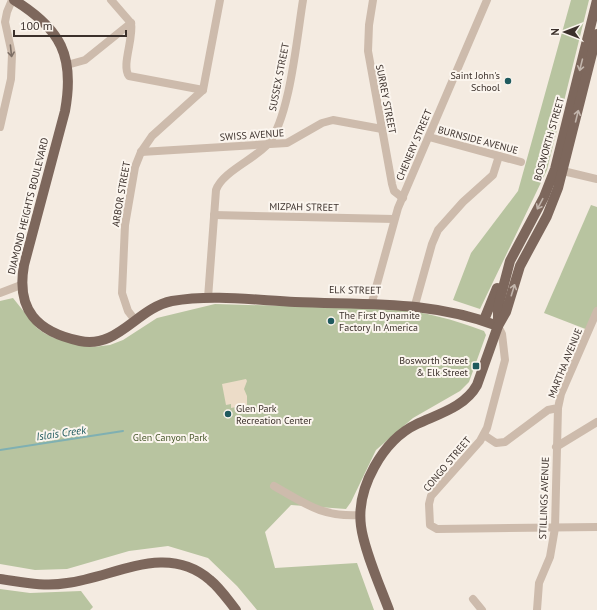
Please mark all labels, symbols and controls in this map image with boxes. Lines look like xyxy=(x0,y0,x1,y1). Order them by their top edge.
scale bar xyxy=(14,12,126,38)
north arrow xyxy=(545,12,585,52)
text: 100 m xyxy=(20,18,53,33)
text: N xyxy=(548,28,562,36)
street label: SUSSEX STREET xyxy=(266,41,292,112)
one-way arrow xyxy=(7,44,15,57)
one-way arrow xyxy=(577,58,584,71)
street label: SURREY STREET xyxy=(373,63,399,135)
place label: Saint John's School xyxy=(451,69,500,94)
marker: Saint John's School xyxy=(503,76,513,86)
street label: BOSWORTH STREET xyxy=(531,95,567,182)
street label: CHENERY STREET xyxy=(393,107,435,183)
one-way arrow xyxy=(574,110,581,123)
street label: BURNSIDE AVENUE xyxy=(436,123,520,157)
street label: SWISS AVENUE xyxy=(219,126,285,144)
street label: DIAMOND HEIGHTS BOULEVARD xyxy=(5,136,51,276)
street label: ARBOR STREET xyxy=(109,160,133,228)
one-way arrow xyxy=(536,198,543,210)
street label: MIZPAH STREET xyxy=(269,200,339,214)
street label: ELK STREET xyxy=(329,283,382,297)
one-way arrow xyxy=(509,284,517,296)
place label: The First Dynamite Factory In America xyxy=(339,309,420,334)
marker: The First Dynamite Factory In America xyxy=(326,316,336,326)
street label: MARTHA AVENUE xyxy=(545,326,585,400)
place label: Bosworth Street & Elk Street xyxy=(399,354,469,379)
marker: Bosworth Street & Elk Street xyxy=(471,361,481,371)
place label: Glen Park Recreation Center xyxy=(236,402,312,427)
marker: Glen Park Recreation Center xyxy=(223,409,233,419)
water label: Islais Creek xyxy=(35,422,88,443)
park label: Glen Canyon Park xyxy=(133,431,208,444)
street label: CONGO STREET xyxy=(420,434,474,494)
street label: STILLINGS AVENUE xyxy=(536,457,552,539)

